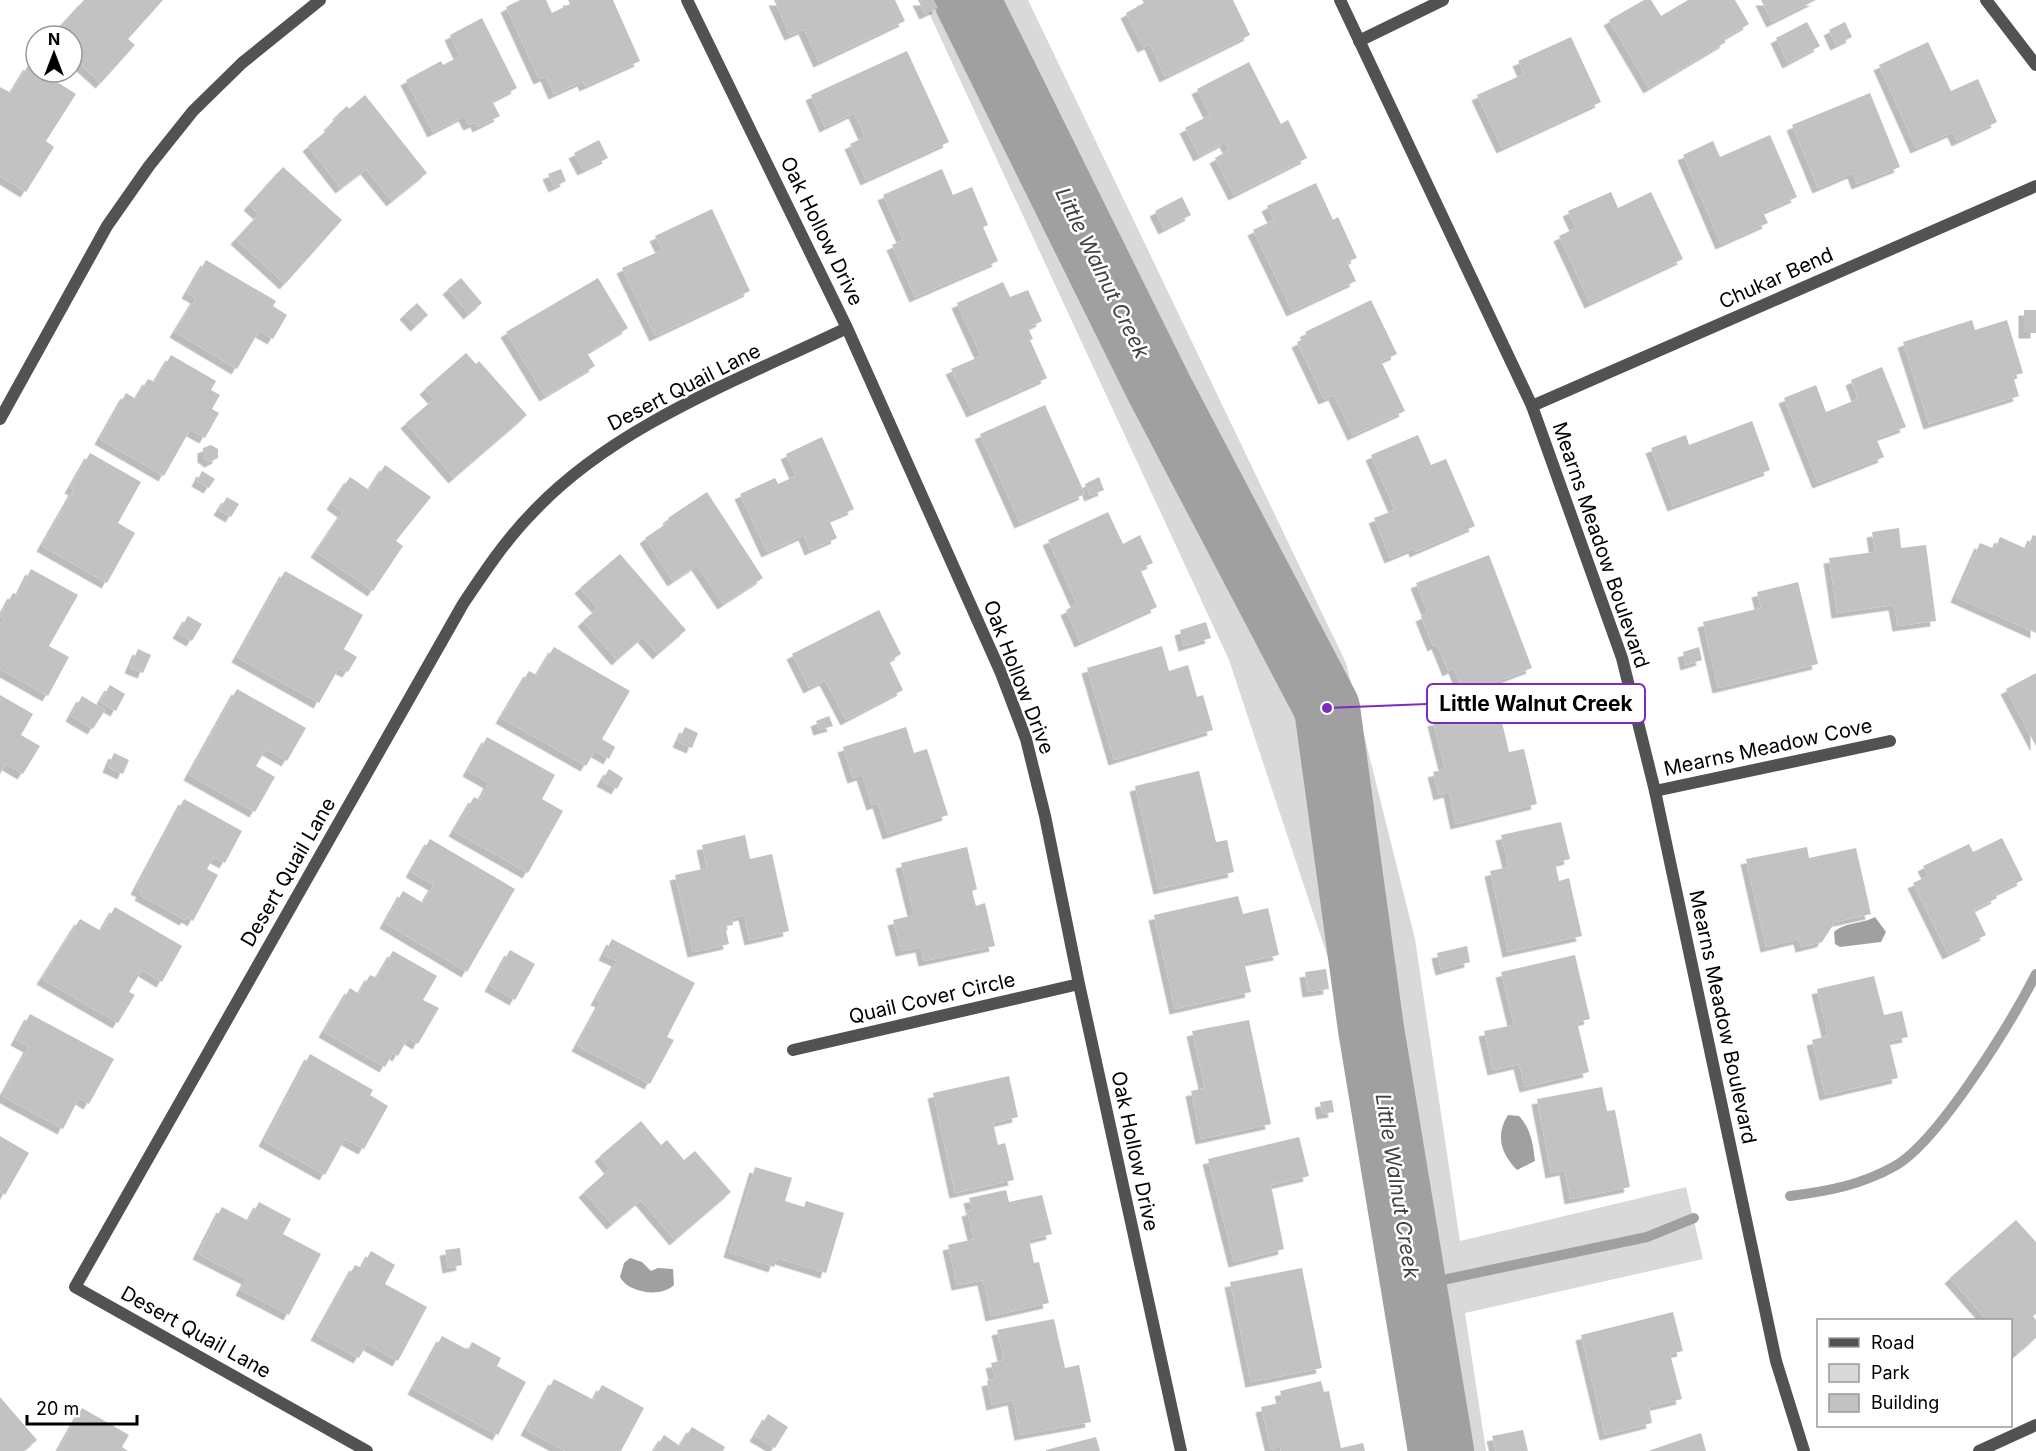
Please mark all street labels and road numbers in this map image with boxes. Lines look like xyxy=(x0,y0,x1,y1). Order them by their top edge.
street label: Oak Hollow Drive xyxy=(776,153,868,309)
street label: Chukar Bend xyxy=(1715,242,1837,314)
street label: Desert Quail Lane xyxy=(604,338,764,436)
street label: Mearns Meadow Boulevard xyxy=(1548,419,1654,671)
street label: Oak Hollow Drive xyxy=(979,597,1059,757)
street label: Mearns Meadow Cove xyxy=(1661,713,1875,781)
street label: Desert Quail Lane xyxy=(236,793,340,951)
street label: Mearns Meadow Boulevard xyxy=(1684,888,1762,1146)
street label: Quail Cover Circle xyxy=(846,967,1018,1029)
street label: Oak Hollow Drive xyxy=(1106,1069,1164,1233)
street label: Desert Quail Lane xyxy=(117,1281,275,1383)

